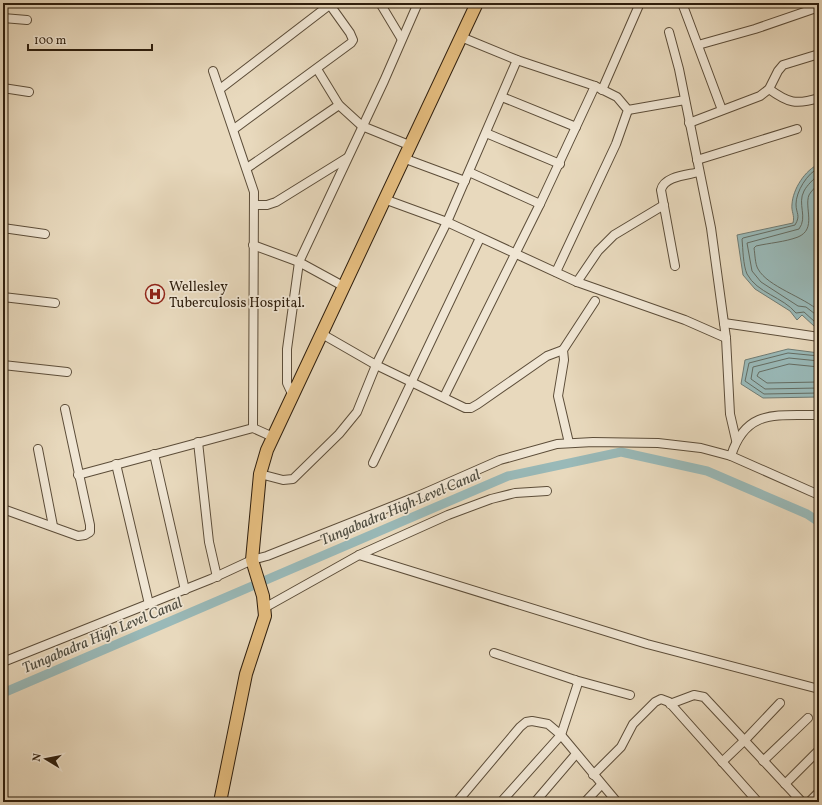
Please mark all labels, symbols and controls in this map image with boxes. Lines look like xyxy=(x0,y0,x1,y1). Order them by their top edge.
scale bar xyxy=(28,26,152,52)
text: 100 m xyxy=(34,33,67,49)
place label: Wellesley Tuberculosis Hospital. xyxy=(169,278,305,313)
hospital icon: Wellesley Tuberculosis Hospital. xyxy=(144,283,166,305)
water label: Tungabadra High Level Canal xyxy=(317,465,484,552)
water label: Tungabadra High Level Canal xyxy=(19,593,186,680)
north arrow xyxy=(26,739,66,779)
text: N xyxy=(30,752,46,763)

